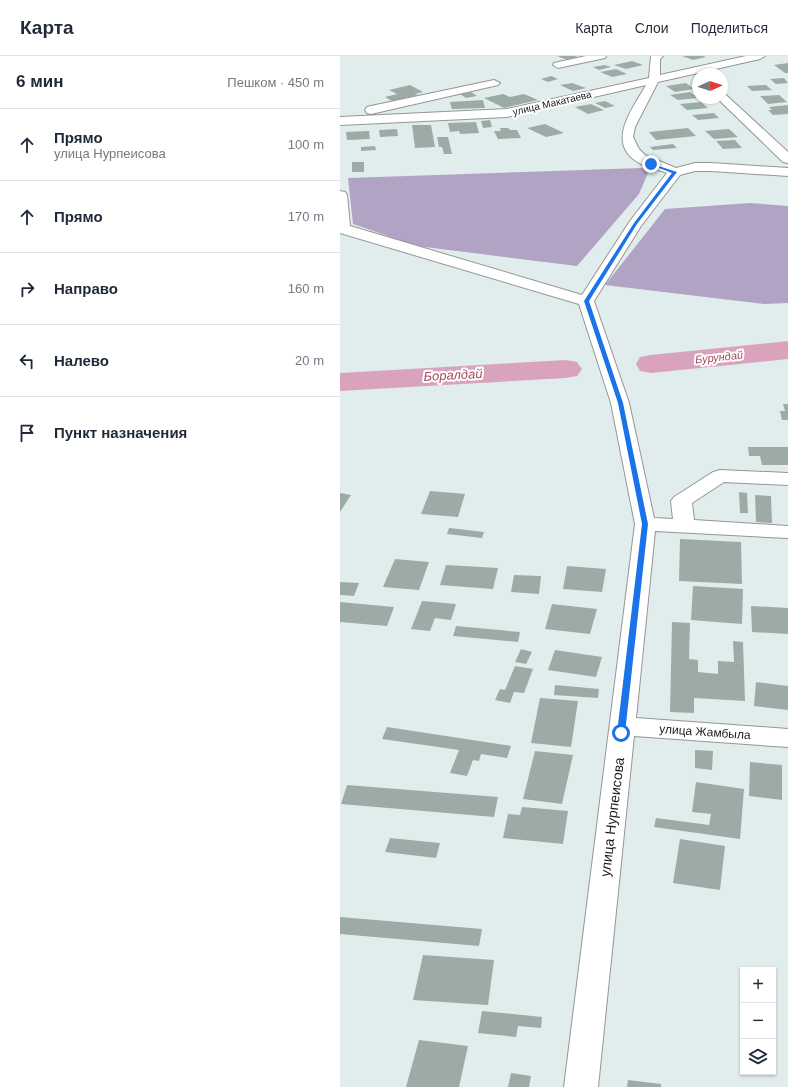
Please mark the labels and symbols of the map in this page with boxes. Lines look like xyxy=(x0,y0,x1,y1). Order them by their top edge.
north arrow xyxy=(692,68,728,104)
street label: улица Макатаева xyxy=(512,88,593,117)
route end xyxy=(642,155,660,173)
water label: Бурундай xyxy=(694,349,744,365)
water label: Боралдай xyxy=(423,366,483,384)
street label: улица Жамбыла xyxy=(659,722,751,742)
route start xyxy=(612,724,630,742)
street label: улица Нурпеисова xyxy=(597,756,627,878)

